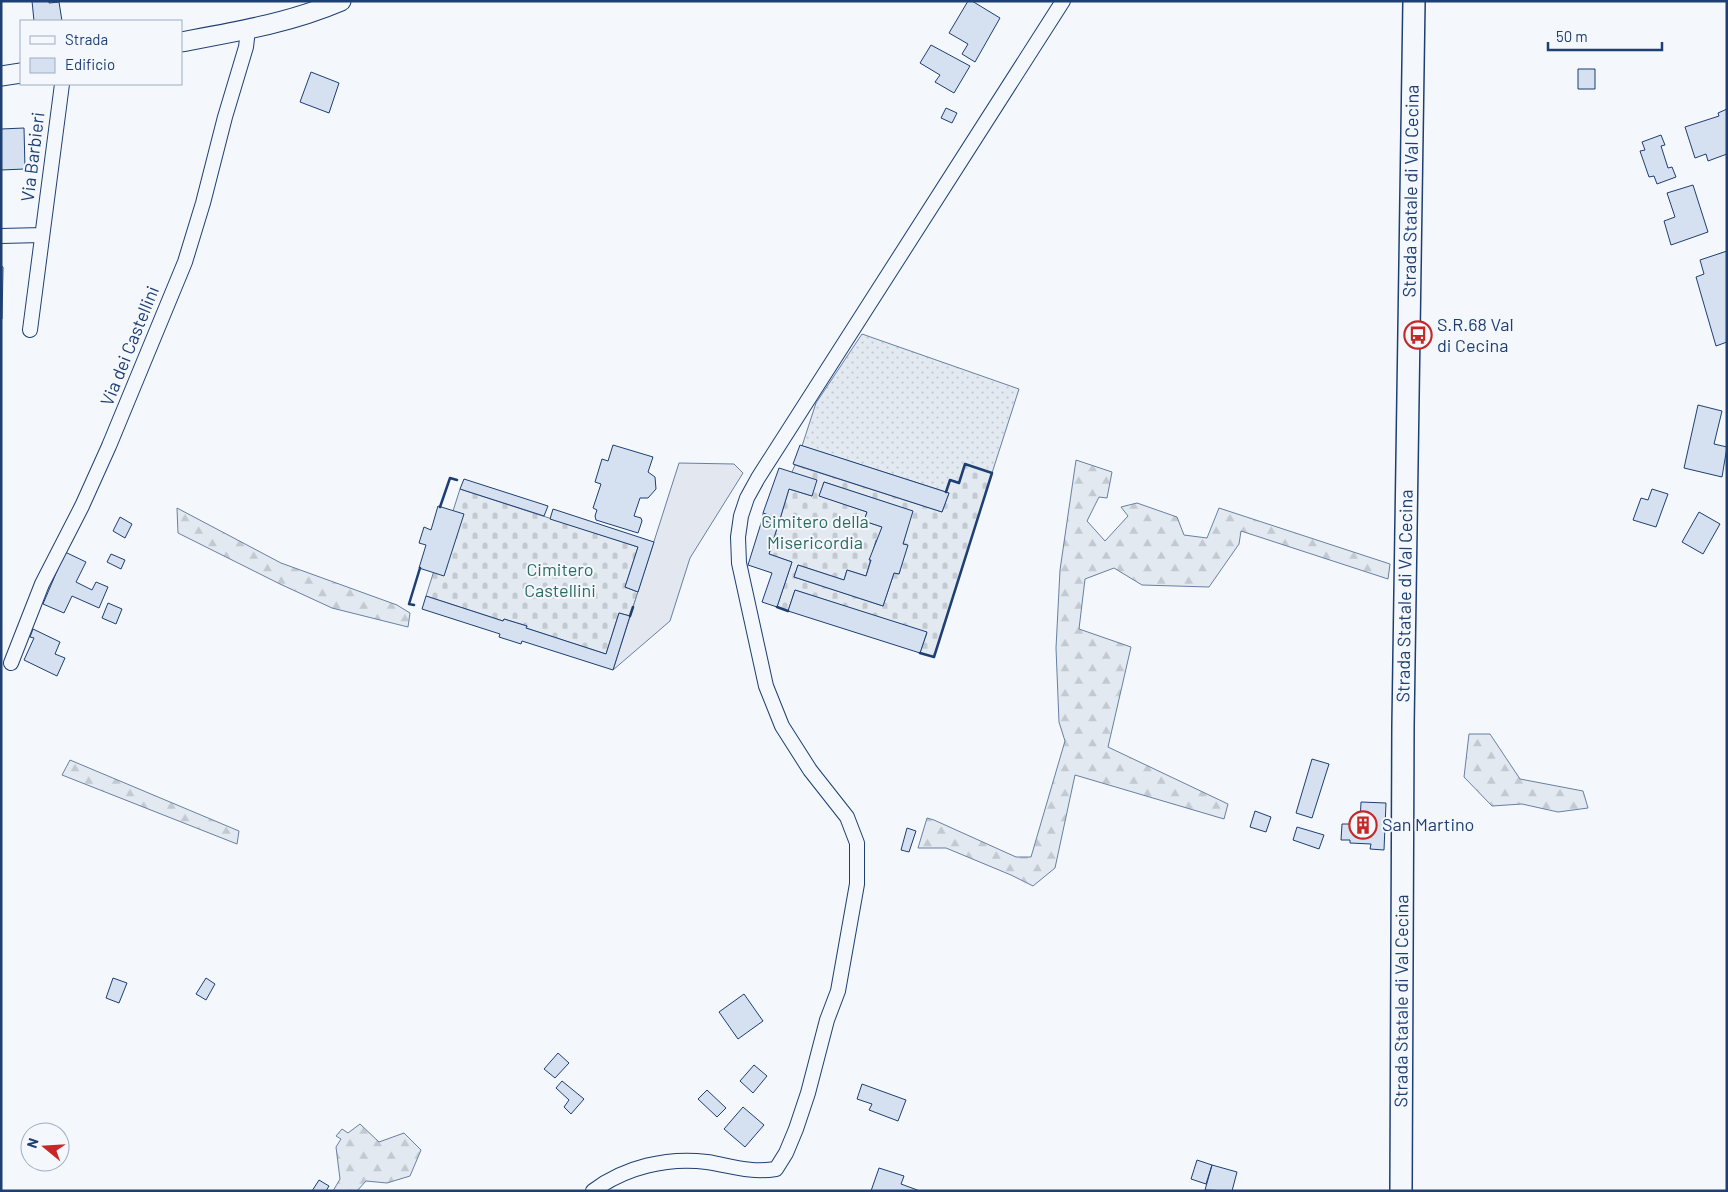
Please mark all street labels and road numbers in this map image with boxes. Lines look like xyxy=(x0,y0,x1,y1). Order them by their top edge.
street label: Strada Statale di Val Cecina xyxy=(1398,84,1423,298)
street label: Via Barbieri xyxy=(16,111,48,203)
street label: Via dei Castellini xyxy=(95,282,163,409)
street label: Strada Statale di Val Cecina xyxy=(1391,489,1417,703)
street label: Strada Statale di Val Cecina xyxy=(1389,894,1412,1108)

